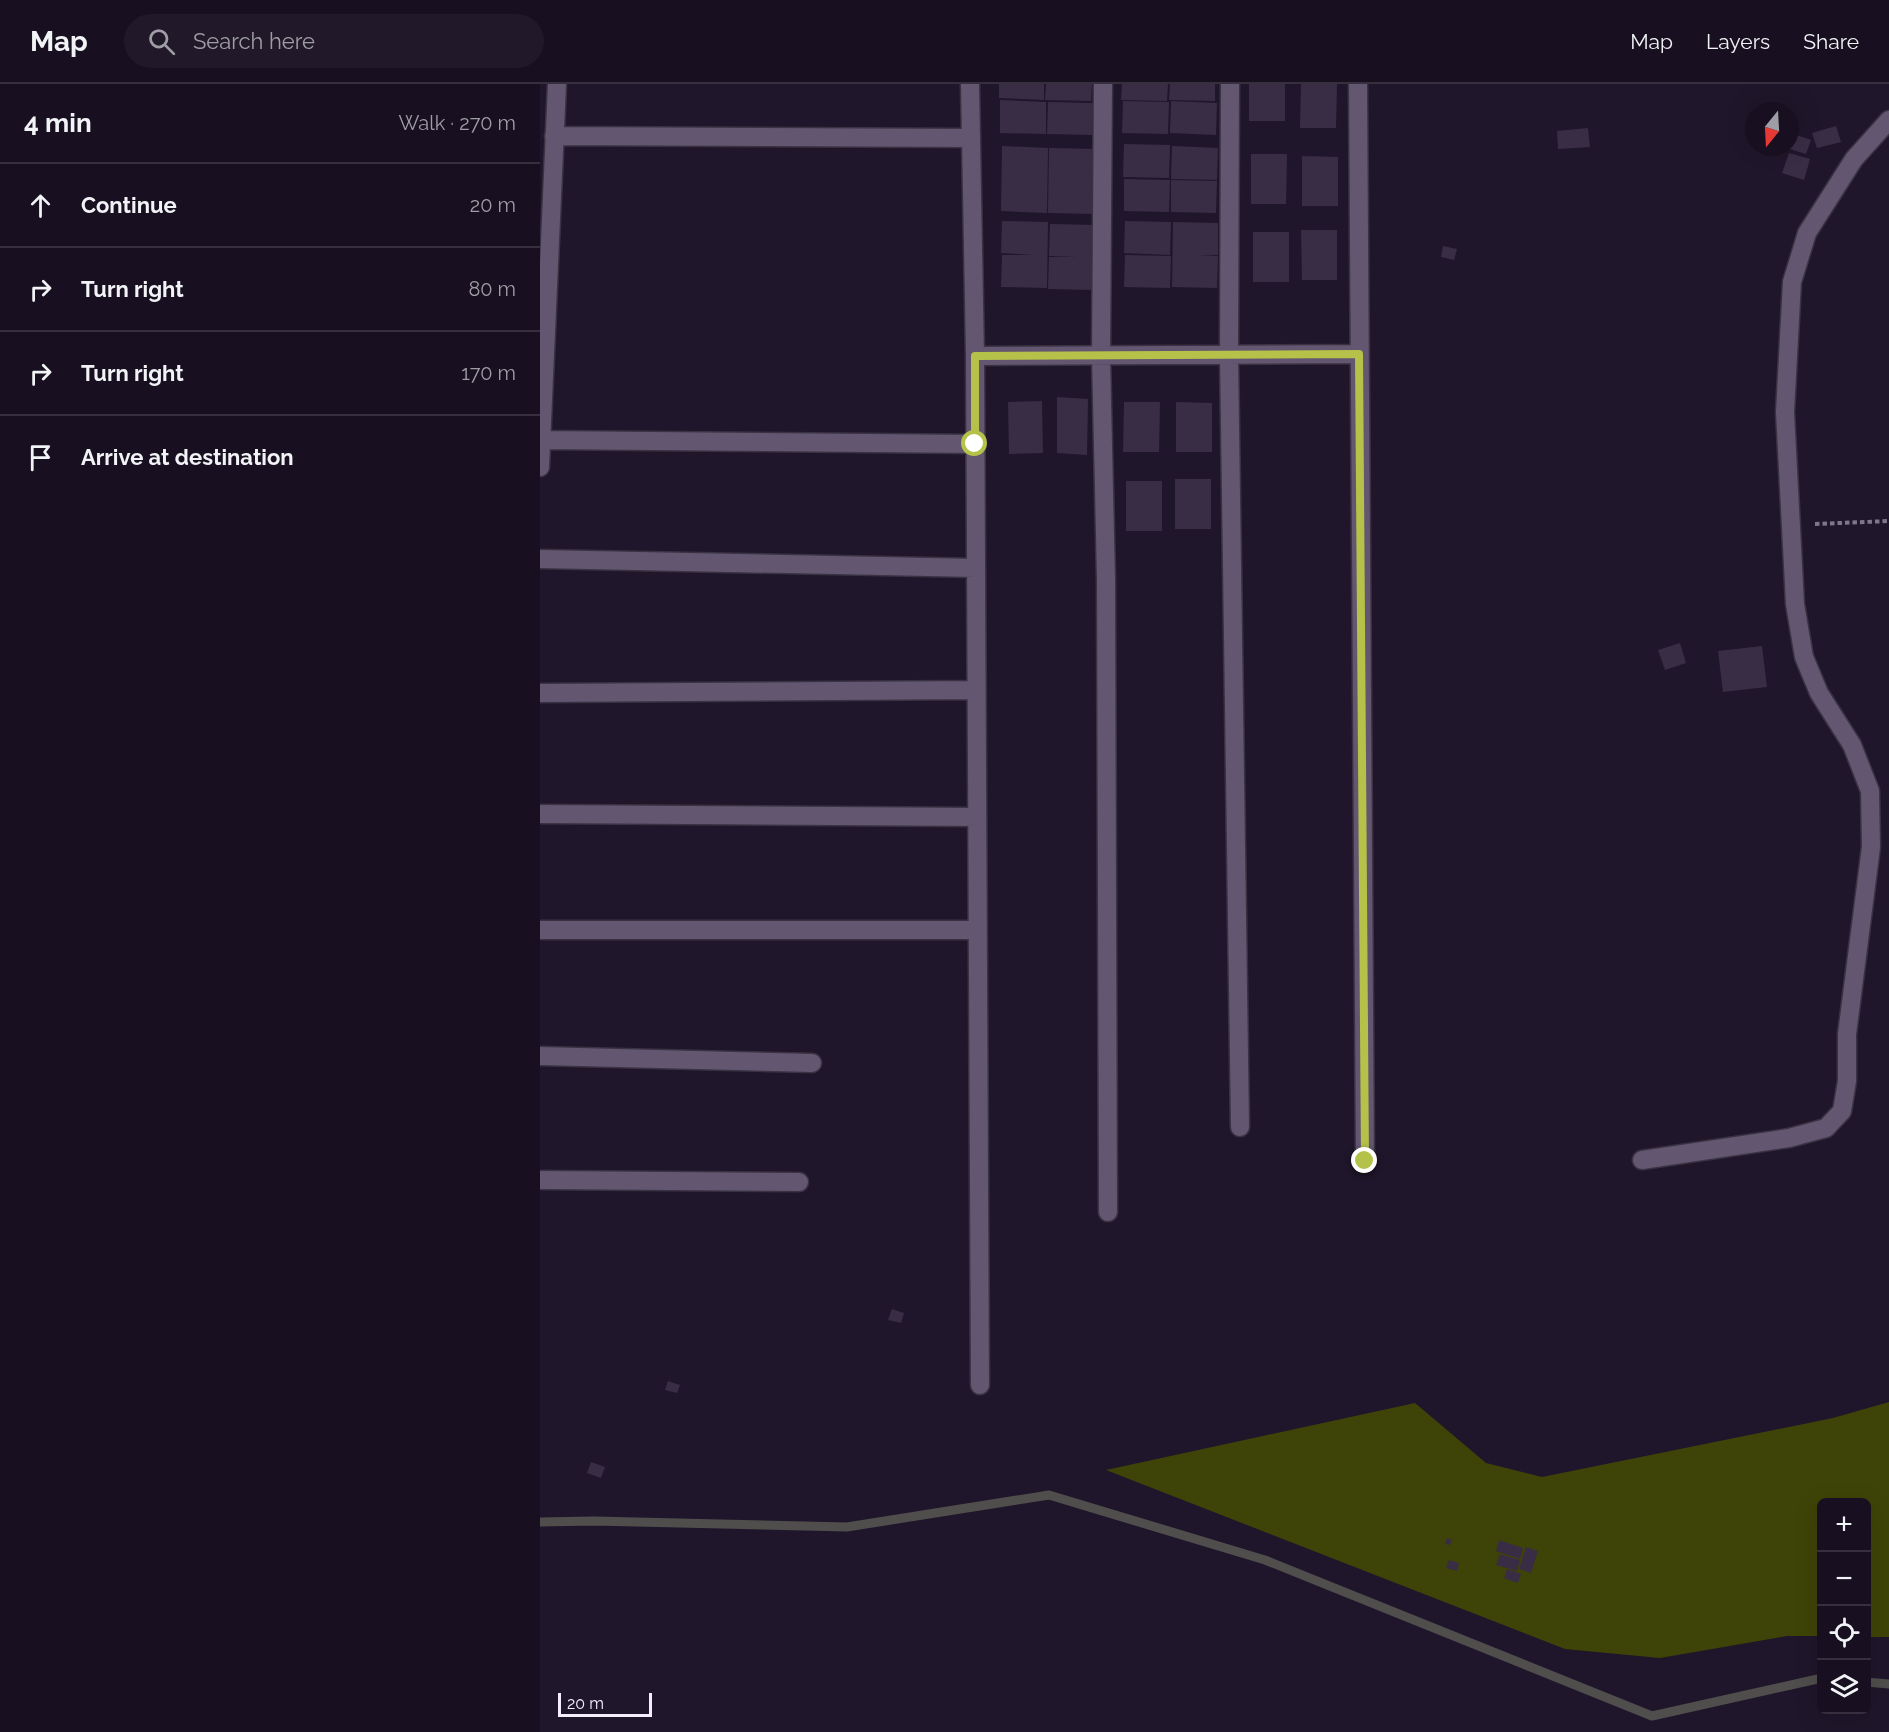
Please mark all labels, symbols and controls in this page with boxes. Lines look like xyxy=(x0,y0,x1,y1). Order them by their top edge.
search box xyxy=(124,14,544,68)
text: Map xyxy=(30,25,88,58)
icon: search xyxy=(145,25,178,58)
text: Search here xyxy=(193,28,315,54)
text: Map xyxy=(1630,29,1673,54)
text: Layers xyxy=(1706,29,1770,54)
text: Share xyxy=(1803,29,1859,54)
north arrow xyxy=(1745,102,1799,156)
text: 4 min xyxy=(24,108,92,138)
text: Walk · 270 m xyxy=(398,111,516,135)
icon: ahead xyxy=(24,189,57,222)
text: Continue xyxy=(81,192,177,218)
text: 20 m xyxy=(470,193,516,217)
icon: right xyxy=(24,273,57,306)
text: Turn right xyxy=(81,276,184,302)
text: 80 m xyxy=(468,277,516,301)
icon: right xyxy=(24,357,57,390)
text: Turn right xyxy=(81,360,184,386)
text: 170 m xyxy=(461,361,516,385)
route start xyxy=(961,430,987,456)
icon: arrive xyxy=(24,441,57,474)
text: Arrive at destination xyxy=(81,444,294,470)
route end xyxy=(1351,1147,1377,1173)
map controls xyxy=(1817,1498,1871,1714)
button: + xyxy=(1817,1498,1871,1552)
button: − xyxy=(1817,1552,1871,1606)
button: locate xyxy=(1817,1606,1871,1660)
button: layers xyxy=(1817,1660,1871,1714)
scale bar xyxy=(558,1690,652,1718)
text: 20 m xyxy=(567,1694,604,1713)

